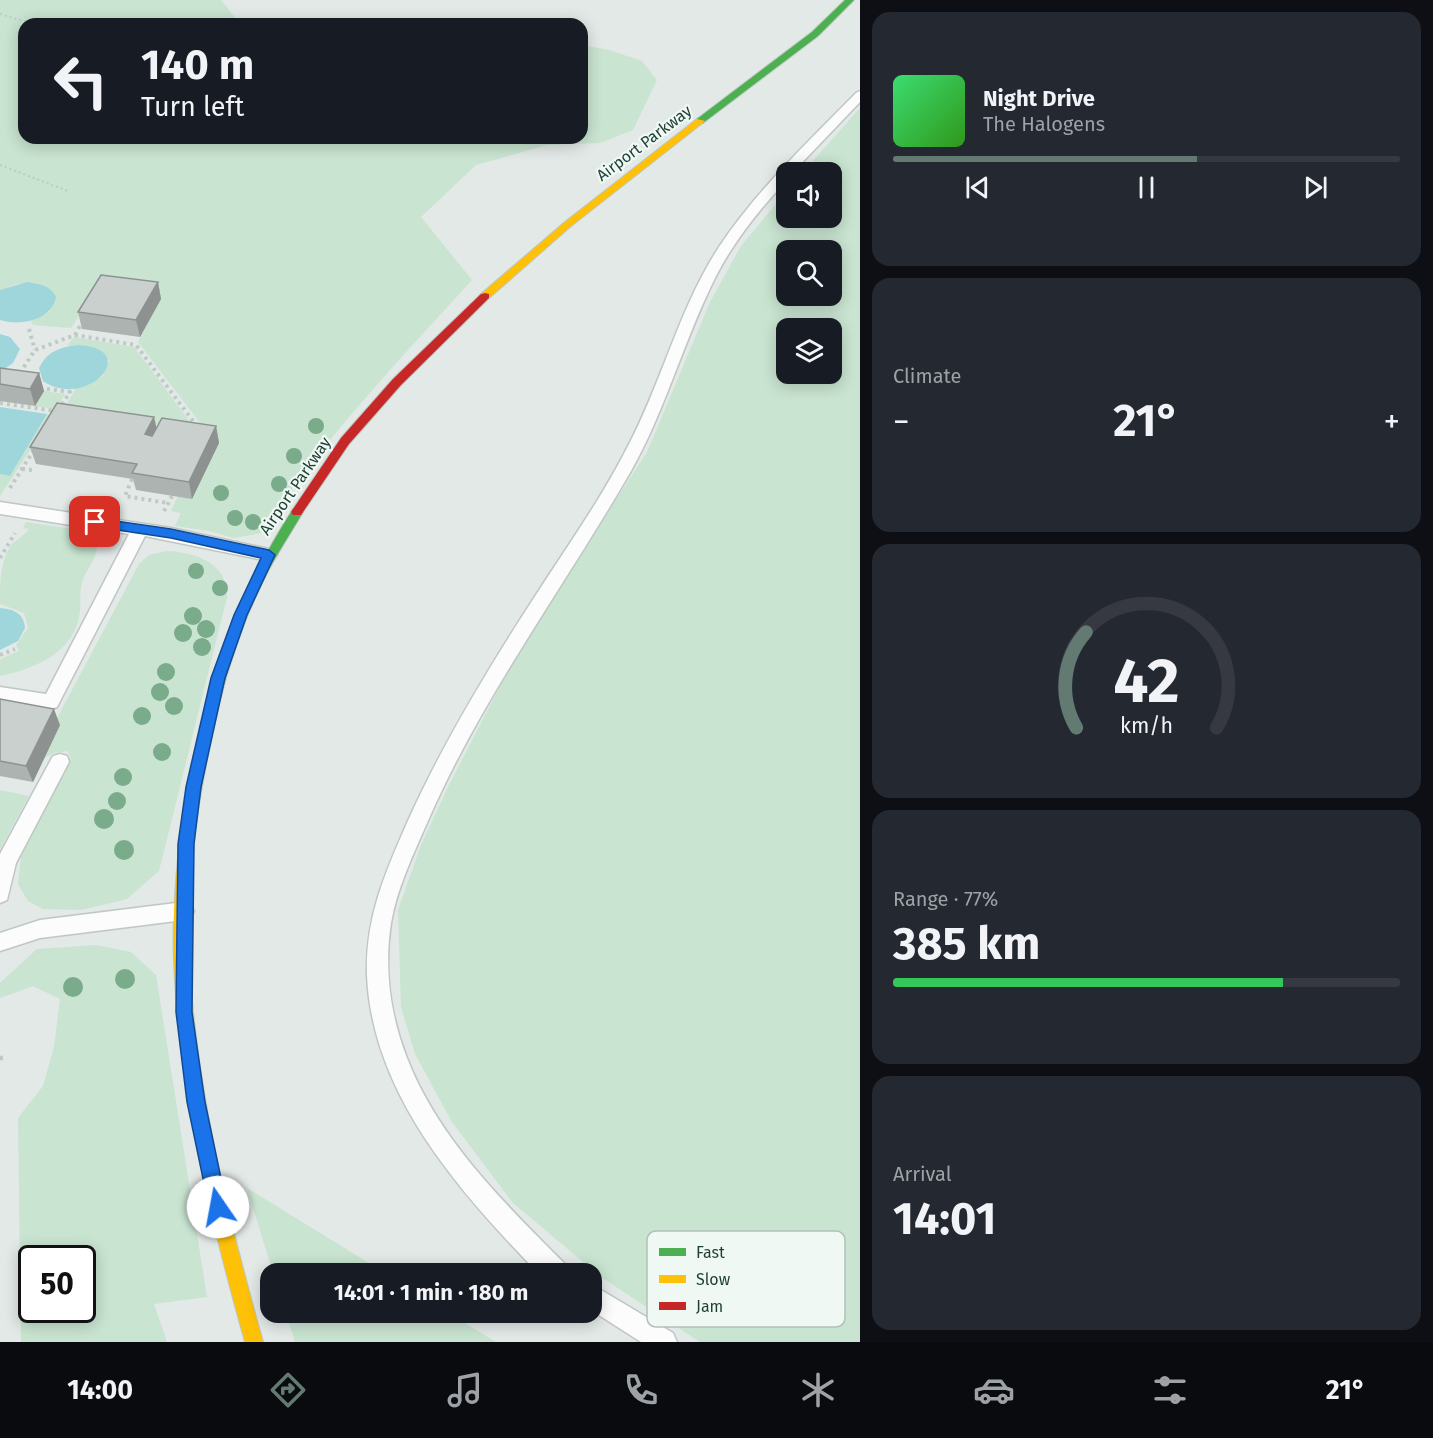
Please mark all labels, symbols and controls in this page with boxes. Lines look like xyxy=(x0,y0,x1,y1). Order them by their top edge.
text: 140 m xyxy=(141,40,254,90)
icon: left xyxy=(42,42,120,120)
text: Night Drive xyxy=(983,85,1095,112)
text: Turn left xyxy=(141,91,244,123)
street label: Airport Parkway xyxy=(593,101,695,185)
text: The Halogens xyxy=(983,112,1105,136)
map controls xyxy=(776,162,842,384)
button: sound xyxy=(776,162,842,228)
icon: previous xyxy=(961,171,994,204)
icon: pause xyxy=(1130,171,1163,204)
icon: next xyxy=(1299,171,1332,204)
button: search xyxy=(776,240,842,306)
button: layers xyxy=(776,318,842,384)
text: Climate xyxy=(893,364,961,388)
text: 21° xyxy=(1113,394,1180,448)
text: − xyxy=(893,402,910,442)
text: + xyxy=(1384,402,1400,442)
street label: Airport Parkway xyxy=(255,433,335,539)
pin xyxy=(69,496,120,547)
icon: arrive xyxy=(78,505,111,538)
text: 42 xyxy=(1113,644,1180,719)
text: km/h xyxy=(1120,713,1173,739)
text: Range · 77% xyxy=(893,887,998,911)
text: 385 km xyxy=(893,917,1040,971)
text: Arrival xyxy=(893,1162,952,1186)
position arrow xyxy=(186,1175,250,1239)
text: 14:01 xyxy=(893,1192,996,1246)
legend xyxy=(647,1231,845,1327)
text: Fast xyxy=(696,1243,725,1262)
speed limit sign: 50 xyxy=(18,1245,96,1323)
text: Slow xyxy=(696,1270,731,1289)
text: 14:01 · 1 min · 180 m xyxy=(334,1279,528,1306)
text: Jam xyxy=(696,1297,723,1316)
icon: directions xyxy=(267,1369,309,1411)
icon: music xyxy=(444,1369,486,1411)
icon: phone xyxy=(620,1369,662,1411)
icon: climate xyxy=(797,1369,839,1411)
icon: car xyxy=(973,1369,1015,1411)
icon: filters xyxy=(1149,1369,1191,1411)
text: 14:00 xyxy=(67,1374,133,1406)
text: 21° xyxy=(1326,1374,1366,1406)

